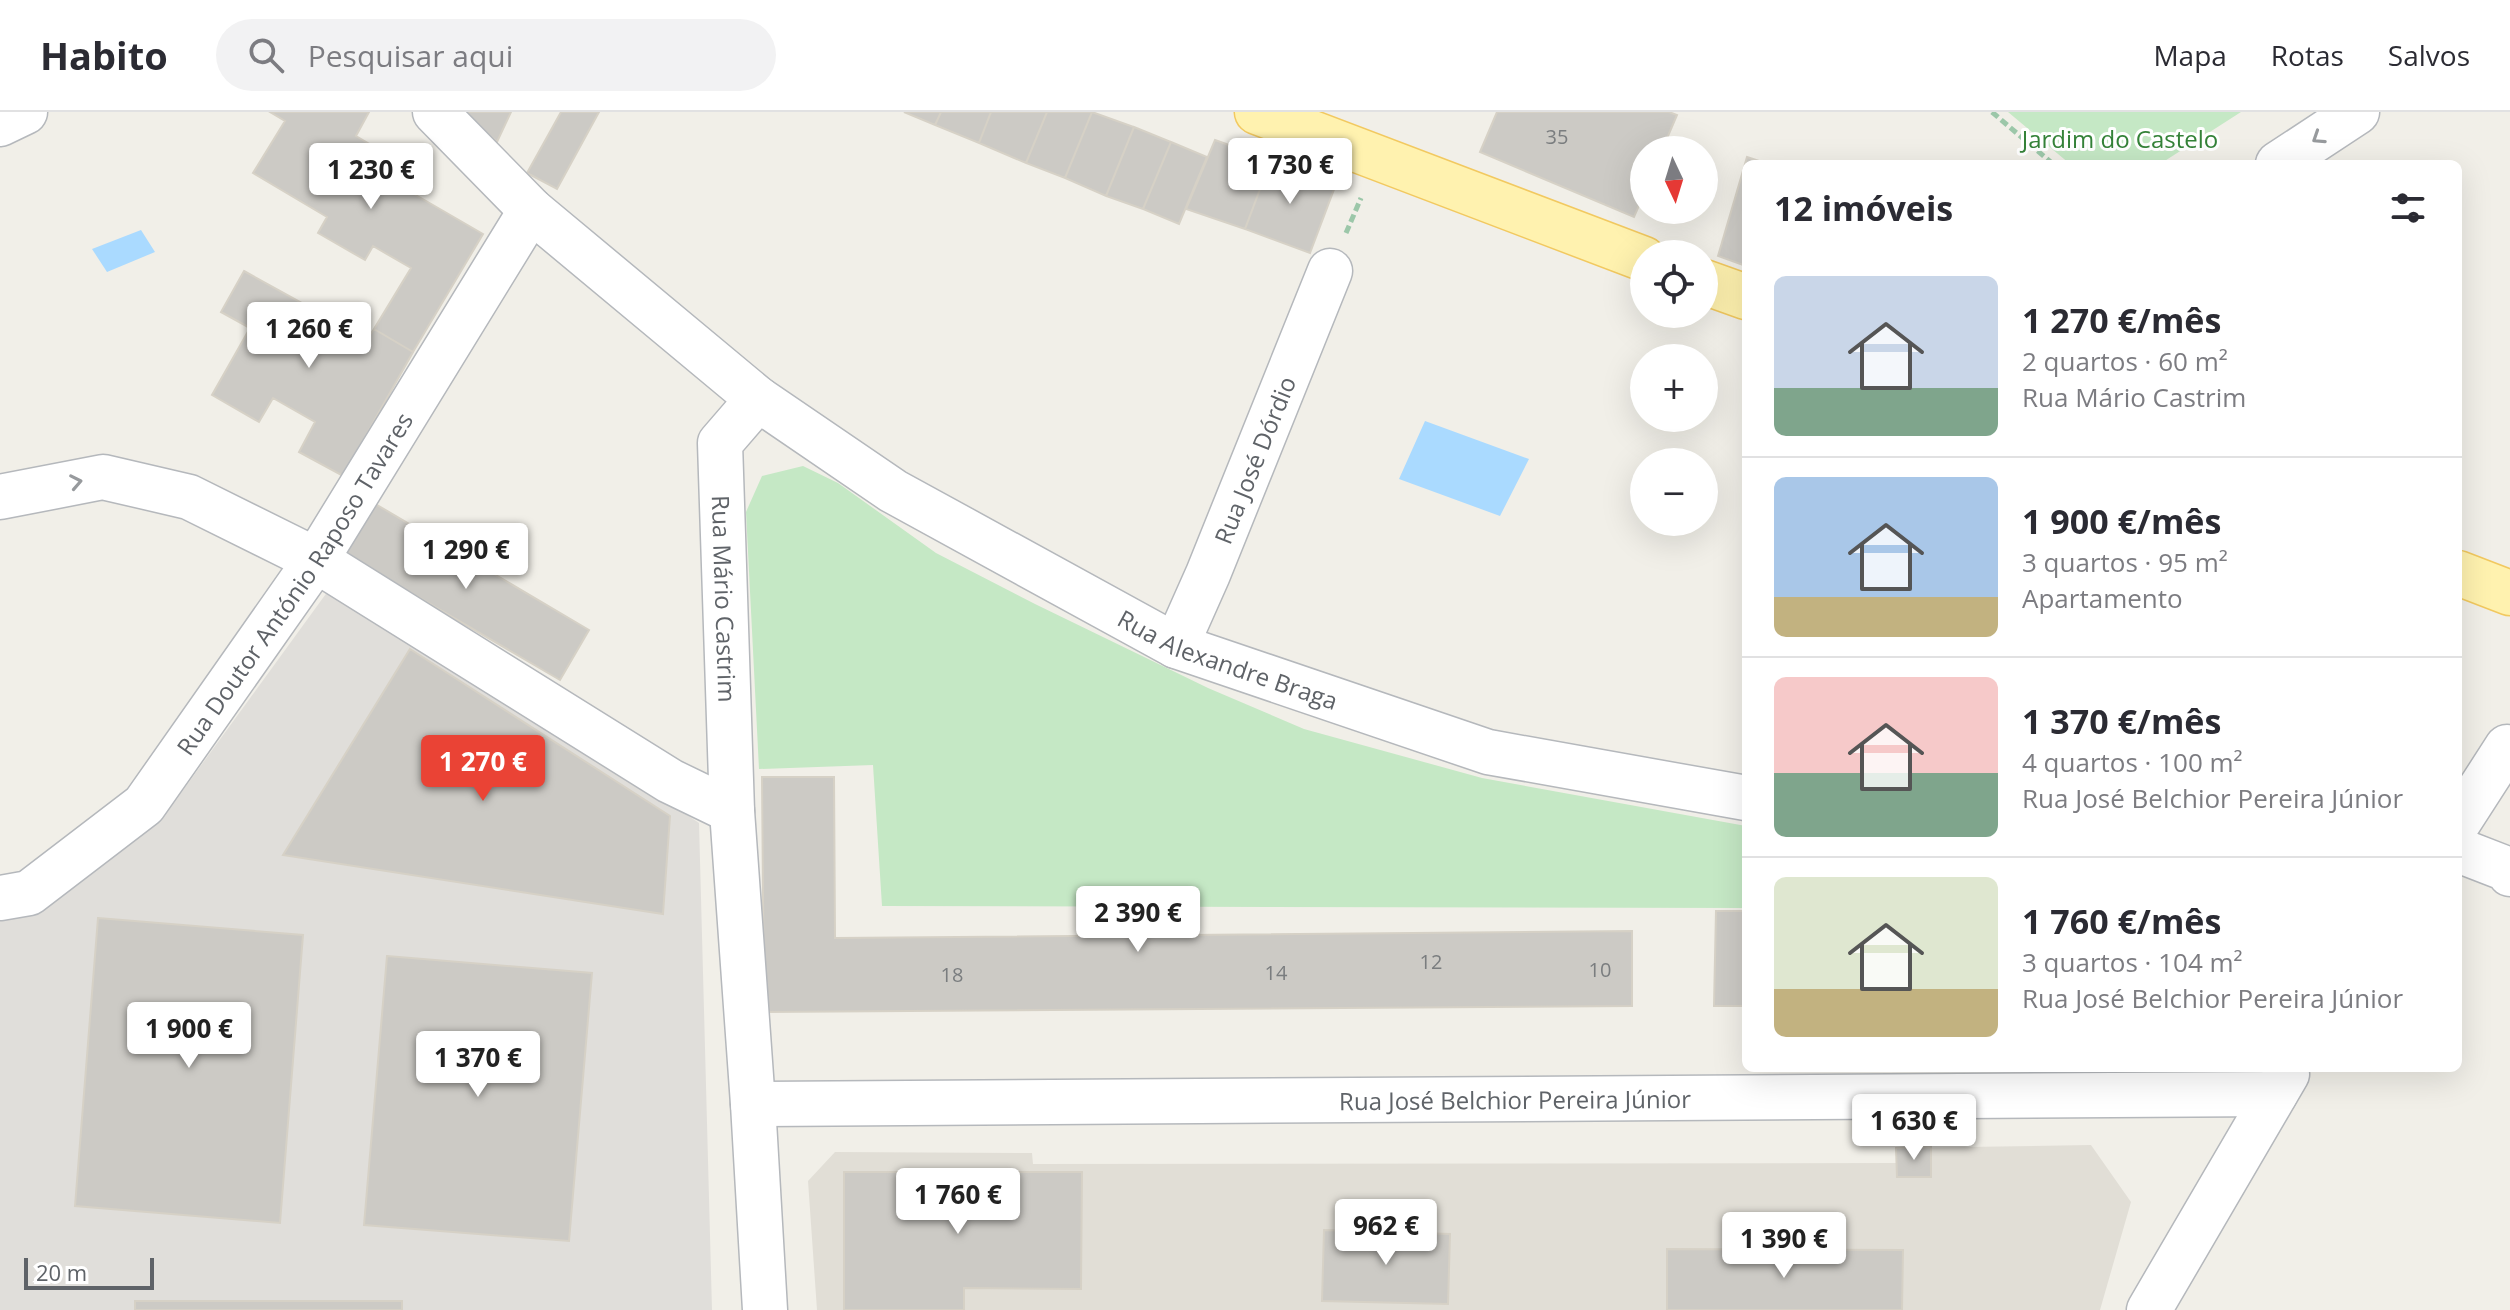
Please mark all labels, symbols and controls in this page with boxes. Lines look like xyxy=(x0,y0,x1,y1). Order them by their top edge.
search box xyxy=(216,19,776,91)
text: Habito xyxy=(40,29,168,81)
icon: search xyxy=(244,33,288,77)
text: Pesquisar aqui xyxy=(308,35,513,76)
text: Mapa xyxy=(2153,36,2227,74)
text: Rotas xyxy=(2271,36,2344,74)
text: Salvos xyxy=(2388,36,2470,74)
park label: Jardim do Castelo xyxy=(2020,122,2218,155)
house number: 35 xyxy=(1546,123,1568,150)
one-way arrow xyxy=(2312,128,2326,143)
north arrow xyxy=(1630,136,1718,224)
map controls xyxy=(1630,136,1718,536)
pin: 1 730 € xyxy=(1216,138,1364,206)
pin: 1 230 € xyxy=(297,143,445,211)
text: 1 730 € xyxy=(1246,146,1334,182)
text: 1 230 € xyxy=(327,151,415,187)
text: 12 imóveis xyxy=(1774,185,1953,231)
icon: filters xyxy=(2386,186,2430,230)
button: locate xyxy=(1630,240,1718,328)
text: 1 270 €/mês xyxy=(2022,297,2221,343)
pin: 1 260 € xyxy=(235,302,383,370)
icon: home xyxy=(1838,308,1934,404)
text: 1 260 € xyxy=(265,310,353,346)
text: 2 quartos · 60 m² xyxy=(2022,343,2228,379)
button: + xyxy=(1630,344,1718,432)
street label: Rua José Dórdio xyxy=(1205,371,1303,548)
text: Rua Mário Castrim xyxy=(2022,379,2246,415)
street label: Rua Doutor António Raposo Tavares xyxy=(168,406,420,761)
button: − xyxy=(1630,448,1718,536)
one-way arrow xyxy=(70,474,83,491)
street label: Rua Mário Castrim xyxy=(705,495,745,703)
text: 1 900 €/mês xyxy=(2022,498,2221,544)
icon: home xyxy=(1838,509,1934,605)
pin: 1 290 € xyxy=(392,523,540,591)
text: 1 290 € xyxy=(422,531,510,567)
text: 3 quartos · 95 m² xyxy=(2022,544,2228,580)
text: Apartamento xyxy=(2022,580,2183,616)
street label: Rua Alexandre Braga xyxy=(1112,601,1343,716)
text: 1 370 €/mês xyxy=(2022,698,2221,744)
icon: home xyxy=(1838,709,1934,805)
pin: 1 270 € xyxy=(409,735,557,803)
text: 1 270 € xyxy=(439,743,527,779)
text: 4 quartos · 100 m² xyxy=(2022,744,2243,780)
text: Rua José Belchior Pereira Júnior xyxy=(2022,780,2403,816)
pin: 2 390 € xyxy=(1064,886,1212,954)
text: 2 390 € xyxy=(1094,894,1182,930)
text: 1 760 €/mês xyxy=(2022,898,2221,944)
icon: home xyxy=(1838,909,1934,1005)
text: 3 quartos · 104 m² xyxy=(2022,944,2243,980)
house number: 12 xyxy=(1420,948,1442,975)
house number: 10 xyxy=(1589,956,1611,983)
house number: 14 xyxy=(1265,959,1288,986)
house number: 18 xyxy=(941,961,963,988)
text: Rua José Belchior Pereira Júnior xyxy=(2022,980,2403,1016)
pin: 1 900 € xyxy=(115,1002,263,1070)
text: 1 900 € xyxy=(145,1010,233,1046)
pin: 1 370 € xyxy=(404,1031,552,1099)
text: 1 370 € xyxy=(434,1039,522,1075)
street label: Rua José Belchior Pereira Júnior xyxy=(1339,1081,1691,1117)
pin: 1 630 € xyxy=(1840,1094,1988,1162)
text: 1 630 € xyxy=(1870,1102,1958,1138)
pin: 1 760 € xyxy=(884,1168,1032,1236)
text: 1 760 € xyxy=(914,1176,1002,1212)
pin: 962 € xyxy=(1330,1199,1442,1267)
text: 962 € xyxy=(1353,1207,1419,1243)
pin: 1 390 € xyxy=(1710,1212,1858,1280)
text: 1 390 € xyxy=(1740,1220,1828,1256)
scale bar xyxy=(24,1254,154,1290)
text: 20 m xyxy=(36,1257,87,1287)

